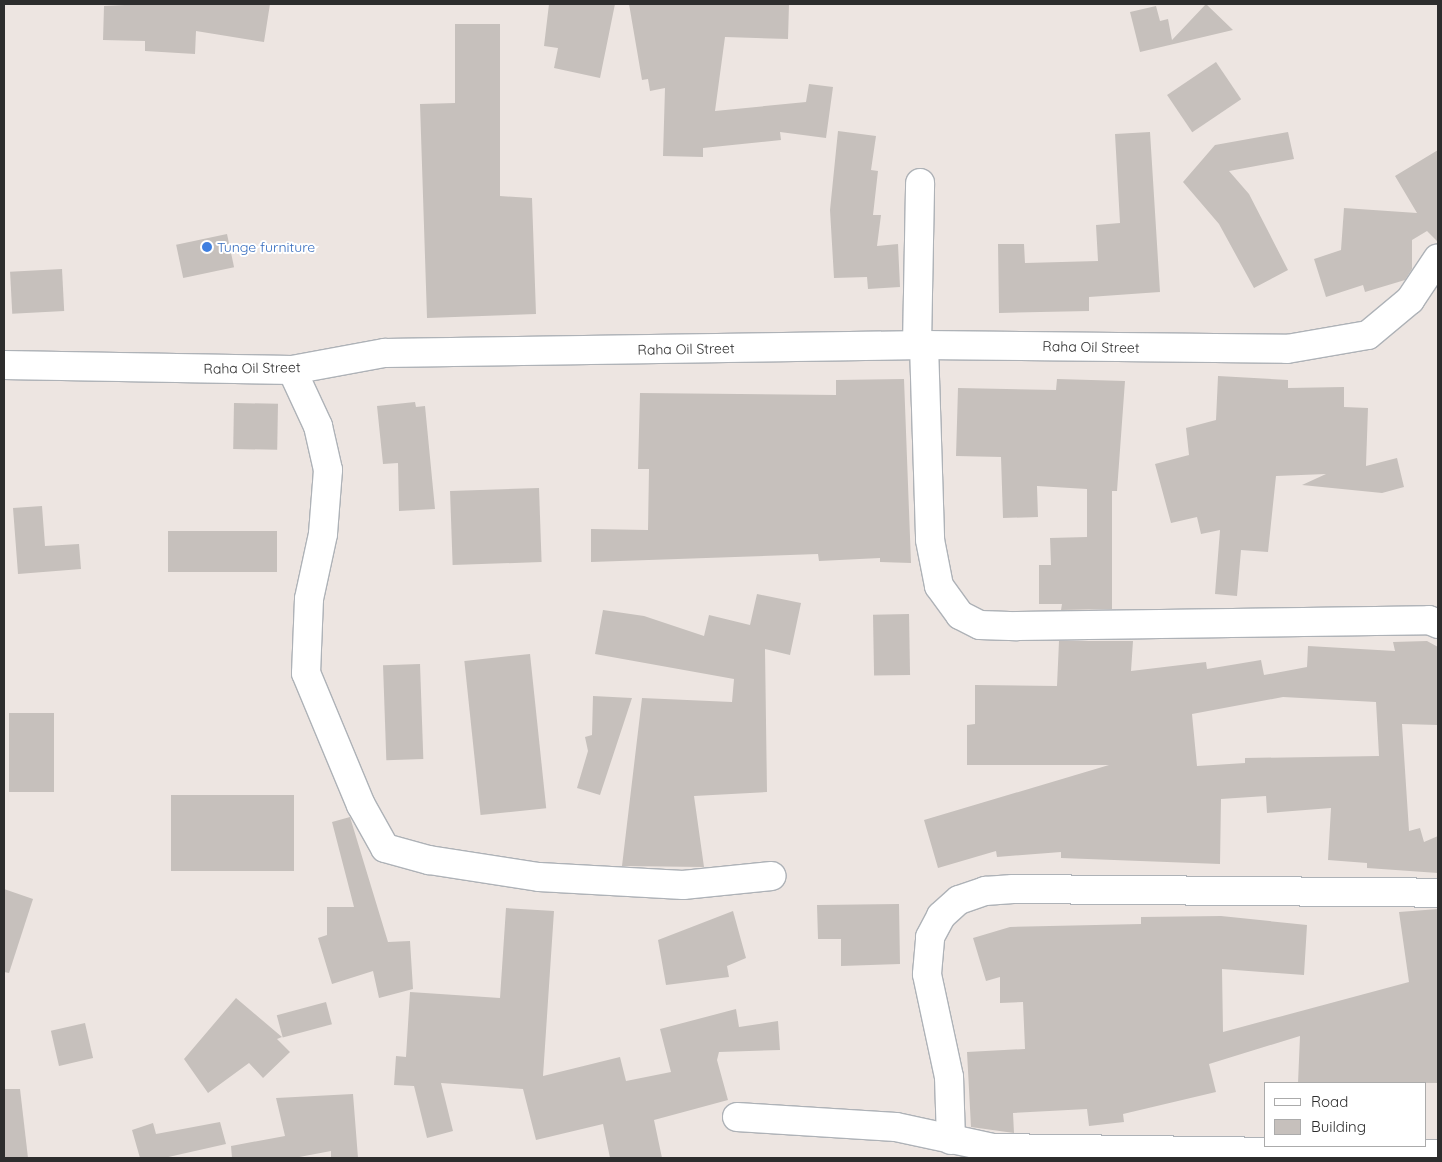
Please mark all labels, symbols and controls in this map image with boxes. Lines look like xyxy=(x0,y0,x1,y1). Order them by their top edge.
place label: Tunge furniture xyxy=(217,239,315,255)
marker: Tunge furniture xyxy=(201,241,213,253)
street label: Raha Oil Street xyxy=(1042,338,1140,356)
street label: Raha Oil Street xyxy=(637,340,735,358)
street label: Raha Oil Street xyxy=(203,359,301,377)
legend xyxy=(1264,1082,1427,1147)
text: Road xyxy=(1311,1092,1348,1111)
text: Building xyxy=(1311,1117,1366,1136)

